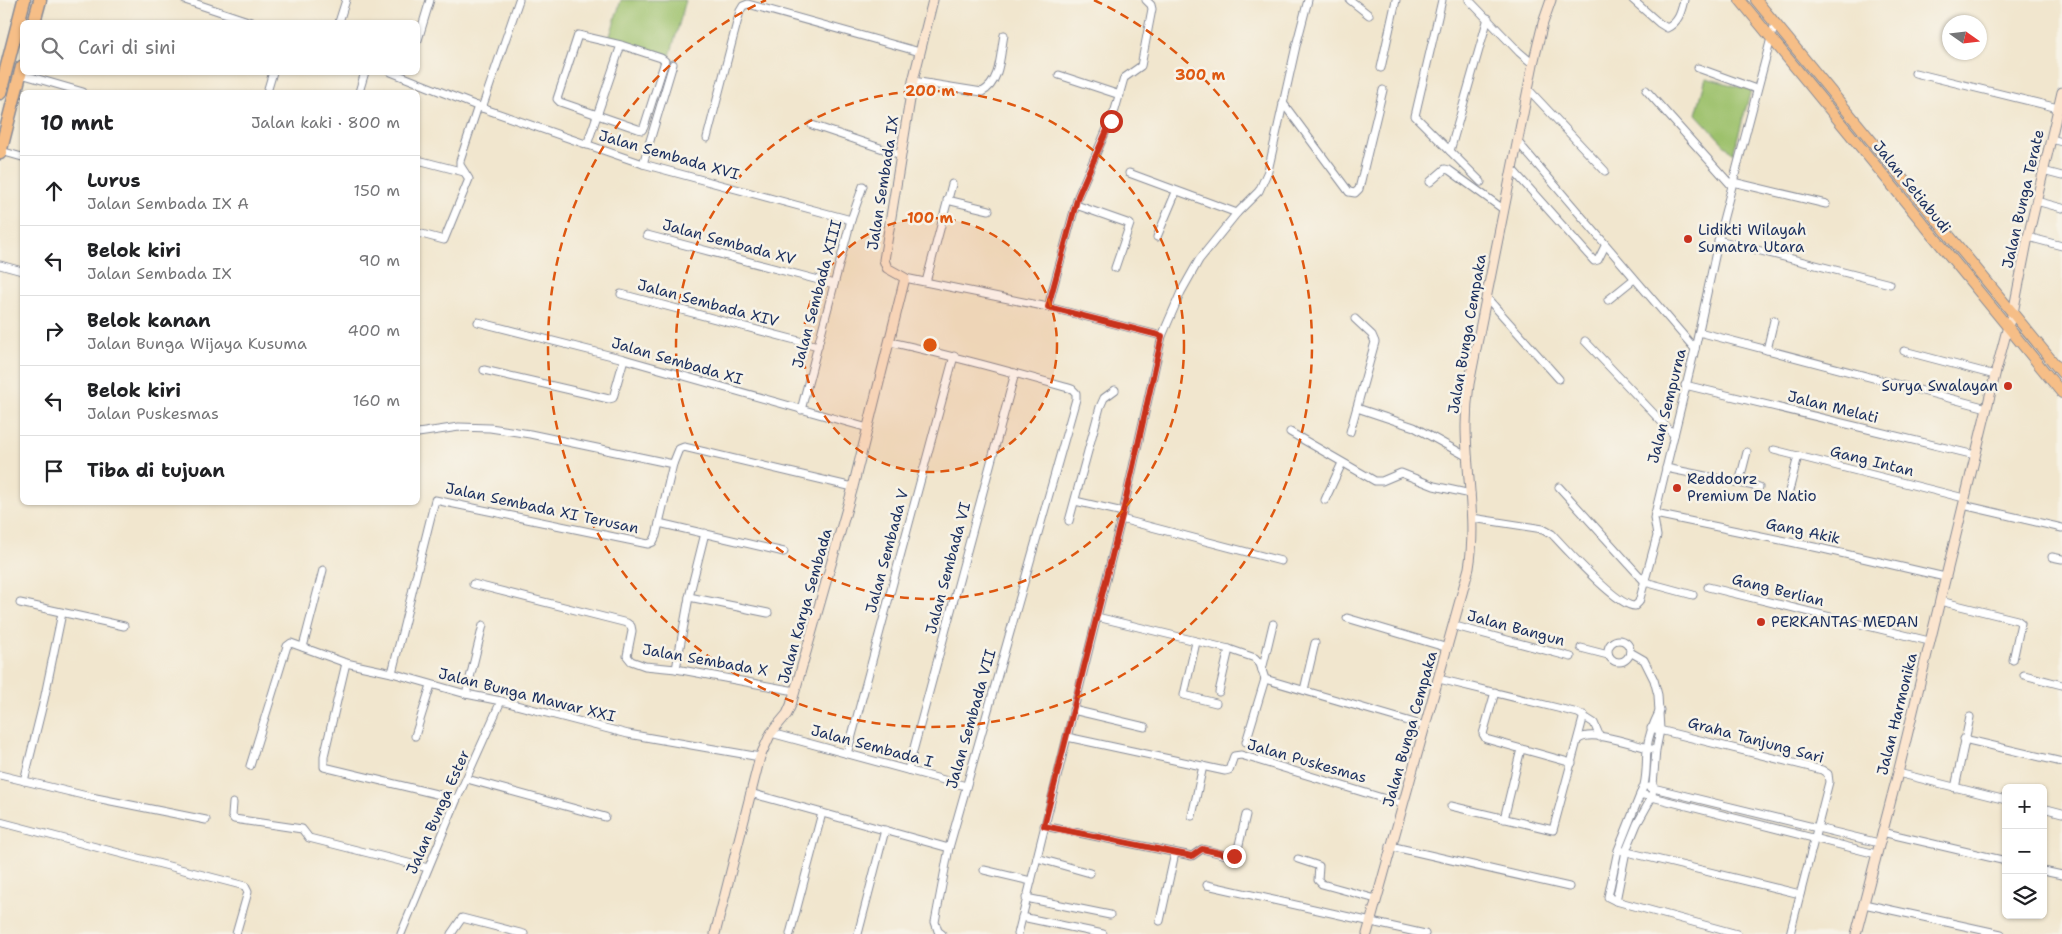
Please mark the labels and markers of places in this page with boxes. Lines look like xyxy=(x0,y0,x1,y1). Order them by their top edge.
place label: Lidikti Wilayah Sumatra Utara xyxy=(1698,220,1806,257)
marker: Lidikti Wilayah Sumatra Utara xyxy=(1682,233,1694,245)
centre of rings xyxy=(921,336,939,354)
place label: Surya Swalayan xyxy=(1881,376,1998,396)
marker: Surya Swalayan xyxy=(2002,380,2014,392)
place label: Reddoorz Premium De Natio xyxy=(1687,469,1817,506)
marker: Reddoorz Premium De Natio xyxy=(1671,482,1683,494)
place label: PERKANTAS MEDAN xyxy=(1771,612,1918,632)
marker: PERKANTAS MEDAN xyxy=(1755,616,1767,628)

